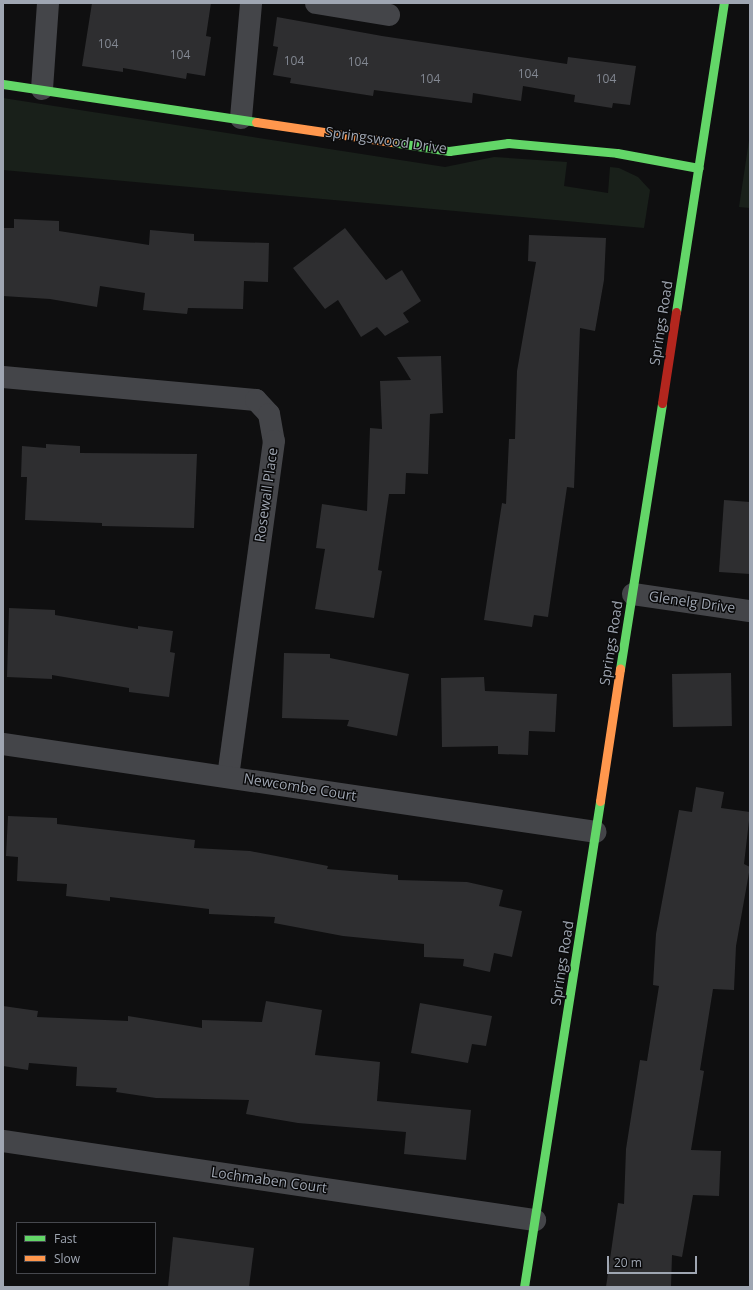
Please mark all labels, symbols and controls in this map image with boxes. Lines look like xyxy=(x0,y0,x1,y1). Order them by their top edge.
house number: 104 xyxy=(98,37,118,51)
house number: 104 xyxy=(170,48,190,62)
house number: 104 xyxy=(284,54,304,68)
house number: 104 xyxy=(348,55,368,69)
house number: 104 xyxy=(518,67,538,81)
house number: 104 xyxy=(420,72,440,86)
house number: 104 xyxy=(596,72,616,86)
street label: Springswood Drive xyxy=(324,123,448,157)
street label: Springs Road xyxy=(646,280,676,366)
street label: Rosewall Place xyxy=(251,447,281,543)
street label: Glenelg Drive xyxy=(648,588,736,616)
street label: Springs Road xyxy=(596,600,626,686)
street label: Newcombe Court xyxy=(242,770,358,804)
street label: Springs Road xyxy=(547,920,577,1006)
street label: Lochmaben Court xyxy=(210,1164,328,1196)
legend xyxy=(16,1222,156,1274)
text: Fast xyxy=(54,1230,77,1247)
scale bar xyxy=(609,1248,699,1274)
text: Slow xyxy=(54,1250,80,1267)
text: 20 m xyxy=(614,1254,642,1271)

